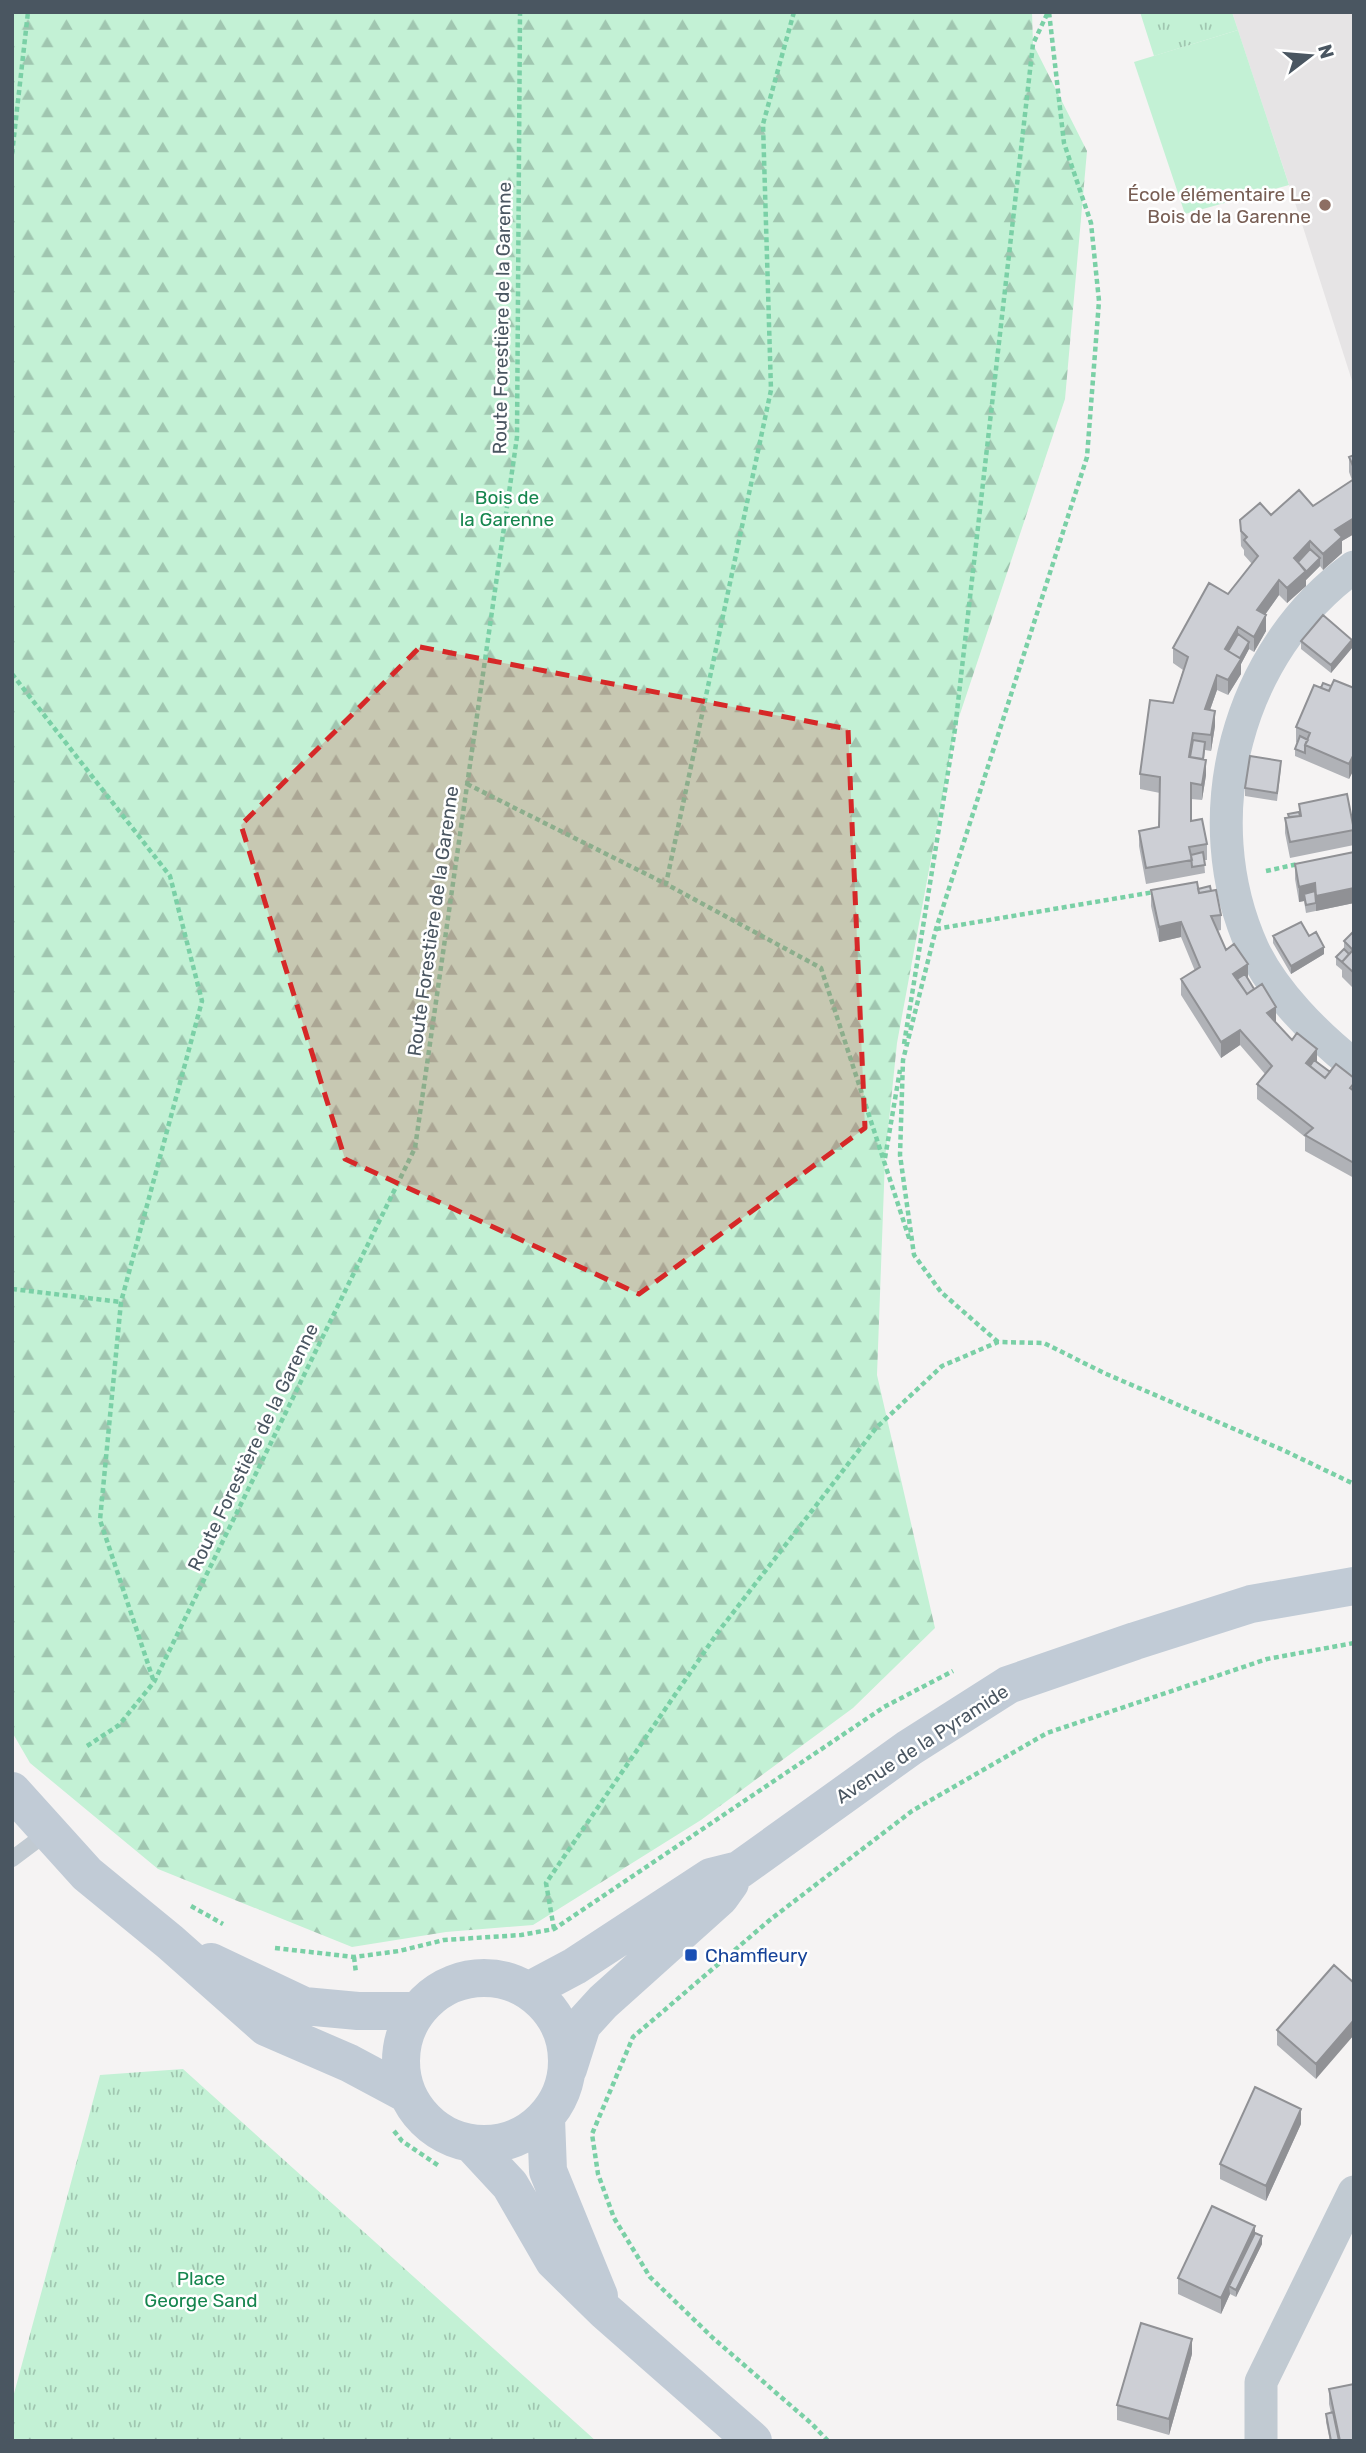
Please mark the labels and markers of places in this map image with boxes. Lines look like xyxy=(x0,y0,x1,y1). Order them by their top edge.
place label: École élémentaire Le Bois de la Garenne xyxy=(1128,183,1311,228)
marker: École élémentaire Le Bois de la Garenne xyxy=(1317,197,1333,213)
place label: Chamfleury xyxy=(705,1944,808,1967)
marker: Chamfleury xyxy=(683,1947,699,1963)

